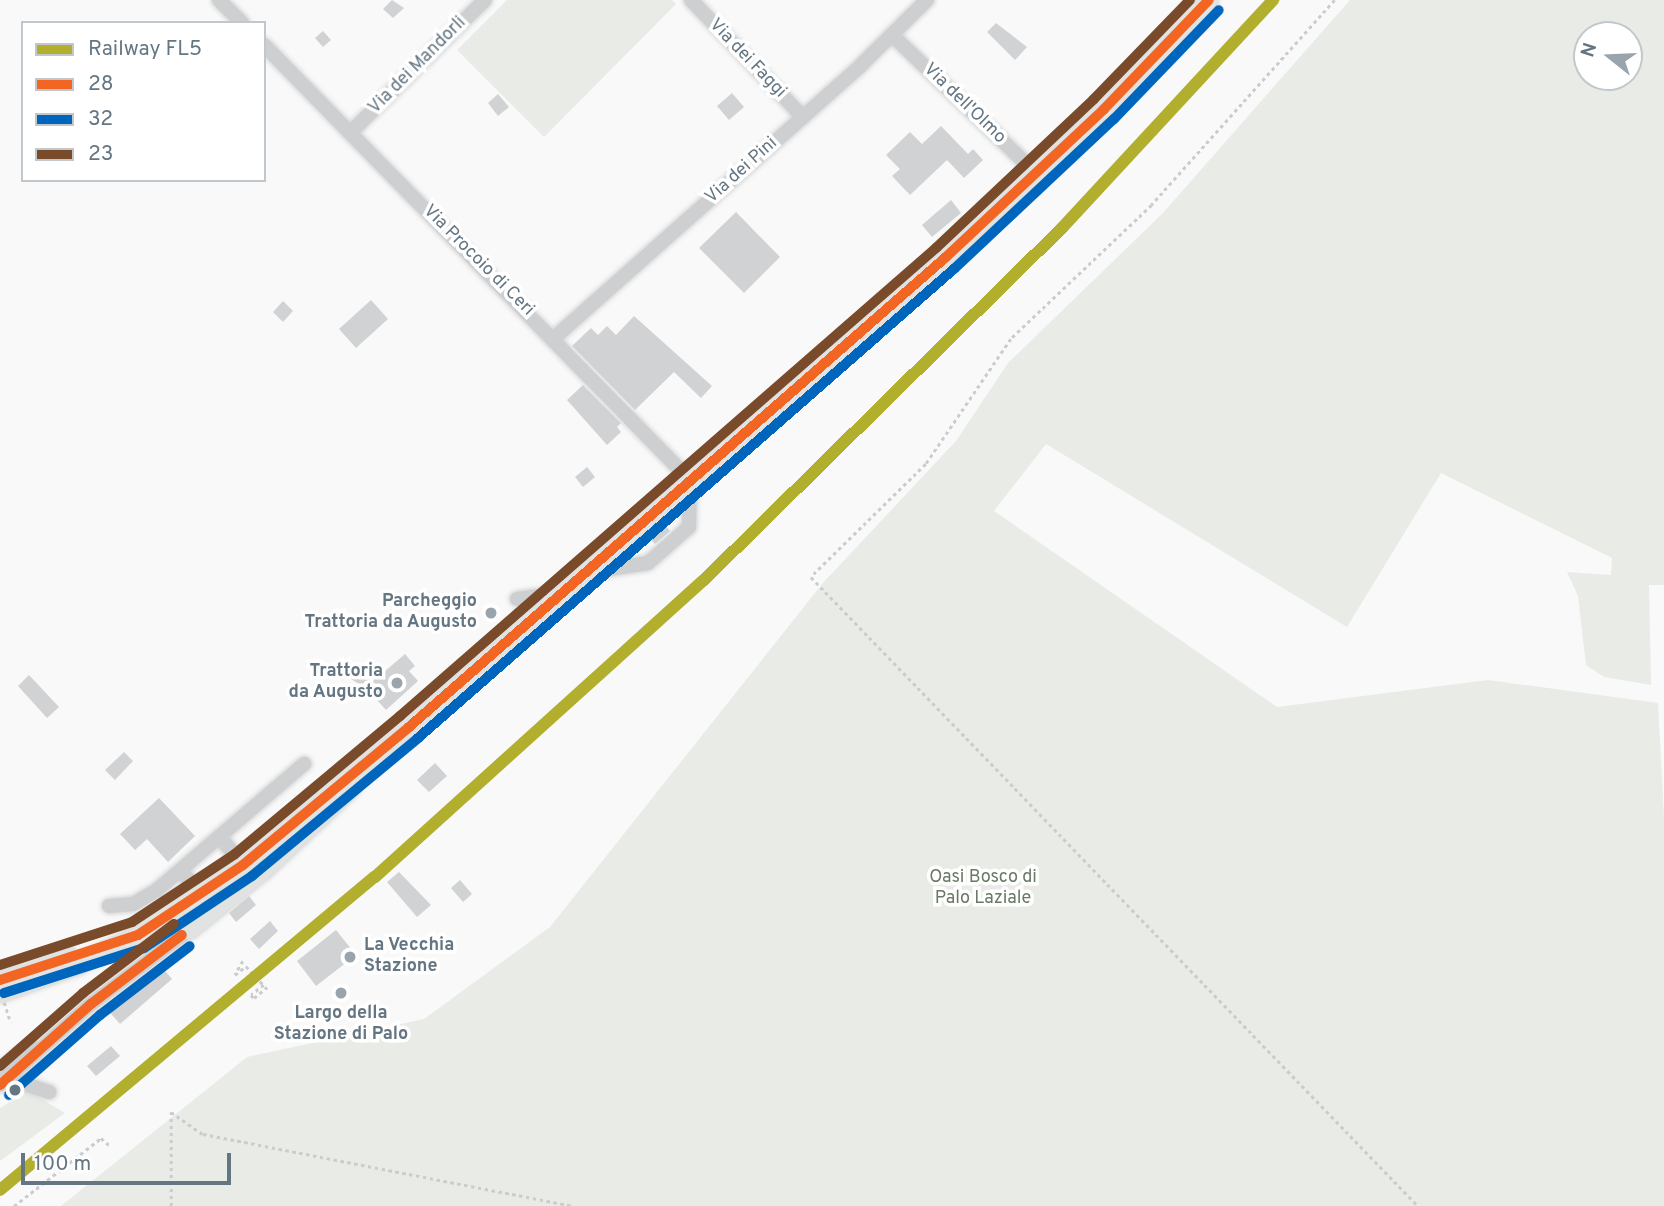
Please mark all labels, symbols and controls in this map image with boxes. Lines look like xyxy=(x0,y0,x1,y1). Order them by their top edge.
street label: Via dei Mandorli xyxy=(365,13,471,119)
street label: Via dei Faggi xyxy=(704,15,790,103)
legend xyxy=(21,21,266,182)
north arrow xyxy=(1573,21,1643,91)
text: Railway FL5 xyxy=(88,36,202,63)
text: N xyxy=(1576,40,1603,60)
street label: Via dell'Olmo xyxy=(918,59,1010,149)
text: 28 xyxy=(88,71,114,98)
text: 32 xyxy=(88,106,113,133)
street label: Via dei Pini xyxy=(702,133,782,209)
text: 23 xyxy=(88,141,114,168)
street label: Via Procoio di Ceri xyxy=(418,201,538,321)
place label: Parcheggio Trattoria da Augusto xyxy=(304,592,477,634)
marker: Parcheggio Trattoria da Augusto xyxy=(483,605,499,621)
place label: Trattoria da Augusto xyxy=(288,662,383,704)
marker: Trattoria da Augusto xyxy=(389,675,405,691)
park label: Oasi Bosco di Palo Laziale xyxy=(929,868,1037,910)
place label: La Vecchia Stazione xyxy=(364,936,455,978)
marker: La Vecchia Stazione xyxy=(342,949,358,965)
marker: Largo della Stazione di Palo xyxy=(333,985,349,1001)
place label: Largo della Stazione di Palo xyxy=(274,1004,408,1046)
unlabelled marker xyxy=(8,1083,22,1097)
scale bar xyxy=(24,1140,234,1184)
text: 100 m xyxy=(34,1151,91,1178)

